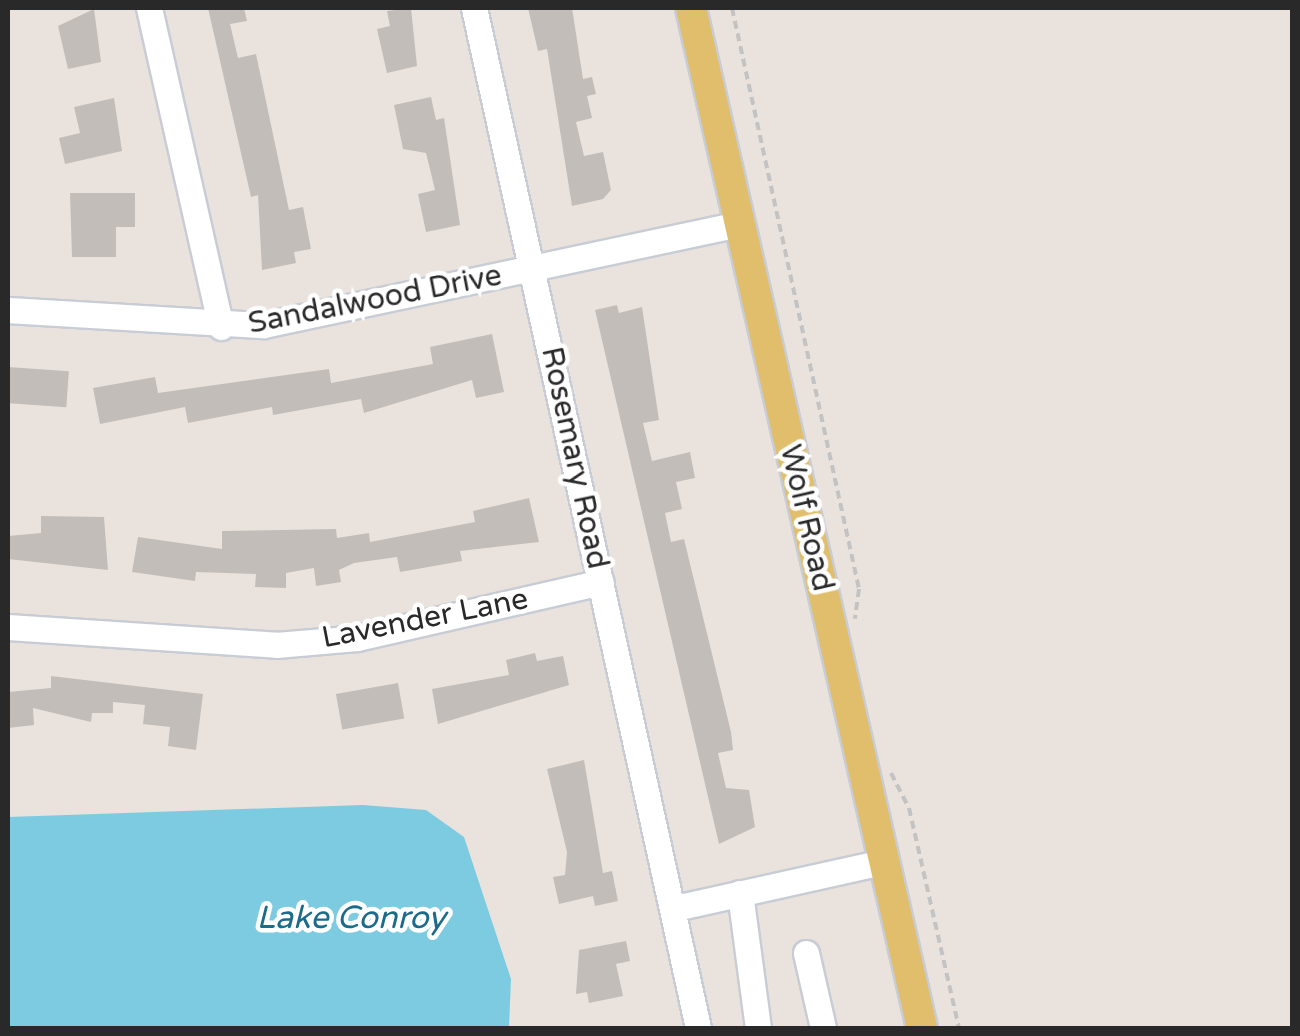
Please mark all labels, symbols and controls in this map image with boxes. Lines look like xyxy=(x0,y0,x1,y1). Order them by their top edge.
street label: Sandalwood Drive xyxy=(245,258,505,342)
street label: Rosemary Road xyxy=(533,344,615,572)
street label: Wolf Road xyxy=(772,441,840,595)
street label: Lavender Lane xyxy=(319,581,531,657)
water label: Lake Conroy xyxy=(257,899,445,937)

